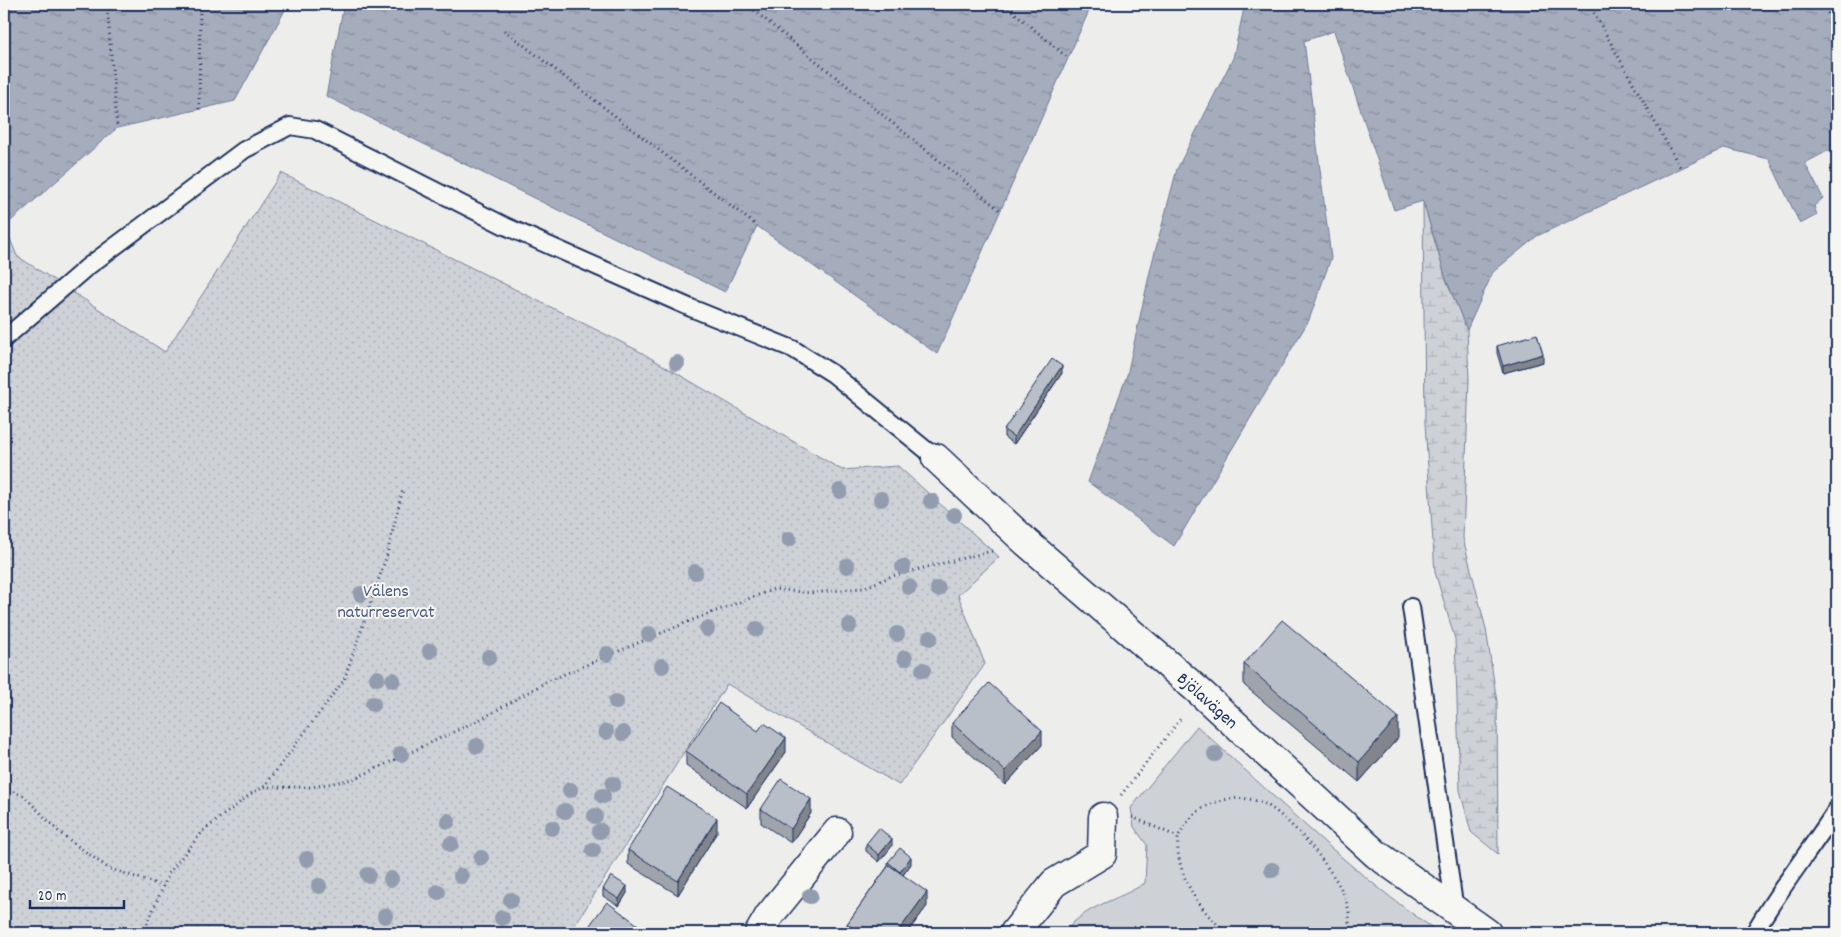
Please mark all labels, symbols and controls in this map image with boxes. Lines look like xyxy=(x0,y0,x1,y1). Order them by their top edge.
park label: Välens naturreservat xyxy=(337,580,435,626)
street label: Bjölavägen xyxy=(1170,668,1242,736)
scale bar xyxy=(30,877,124,909)
text: 20 m xyxy=(38,886,66,908)

